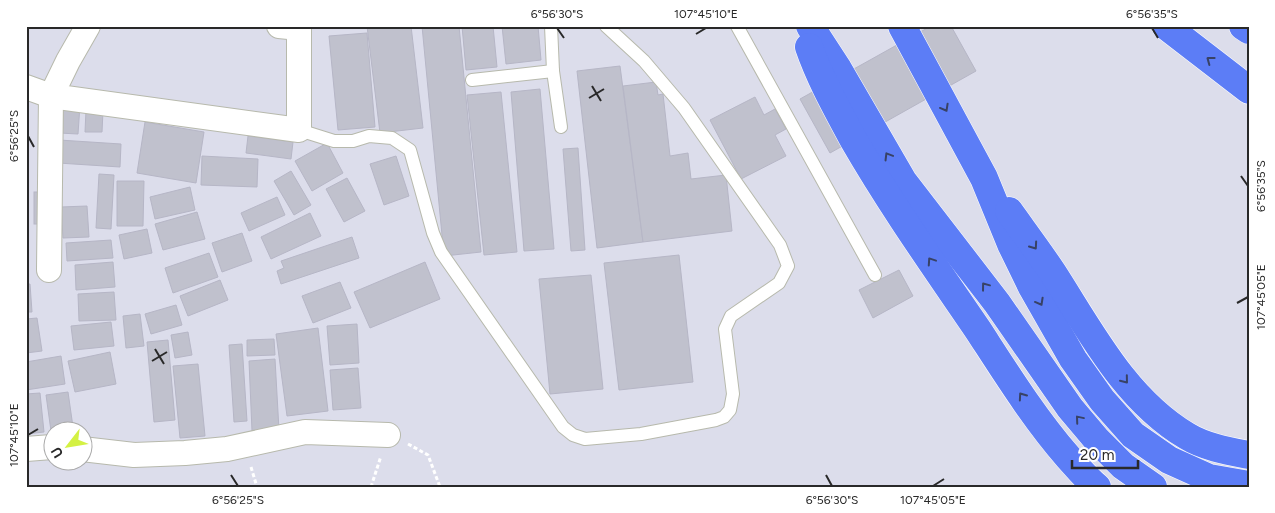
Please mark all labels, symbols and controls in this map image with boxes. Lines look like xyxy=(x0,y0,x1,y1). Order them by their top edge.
text: 6°56'30"S xyxy=(531,7,583,21)
text: 107°45'10"E xyxy=(674,7,738,21)
text: 6°56'35"S xyxy=(1126,7,1178,21)
one-way arrow xyxy=(1206,57,1216,66)
one-way arrow xyxy=(939,103,949,112)
text: 6°56'25"S xyxy=(7,110,21,162)
one-way arrow xyxy=(884,153,894,162)
text: 6°56'35"S xyxy=(1254,160,1268,212)
one-way arrow xyxy=(1028,240,1037,249)
one-way arrow xyxy=(928,257,937,267)
text: 107°45'05"E xyxy=(1254,264,1268,330)
one-way arrow xyxy=(982,283,990,292)
one-way arrow xyxy=(1034,297,1044,306)
one-way arrow xyxy=(1119,374,1127,383)
one-way arrow xyxy=(1019,392,1028,402)
text: 107°45'10"E xyxy=(7,403,21,467)
one-way arrow xyxy=(1076,415,1085,424)
north arrow xyxy=(42,420,92,470)
scale bar xyxy=(1072,438,1139,470)
text: U xyxy=(47,444,67,461)
text: 20 m xyxy=(1080,446,1114,464)
text: 6°56'25"S xyxy=(212,493,264,507)
text: 6°56'30"S xyxy=(806,493,858,507)
text: 107°45'05"E xyxy=(900,493,966,507)

